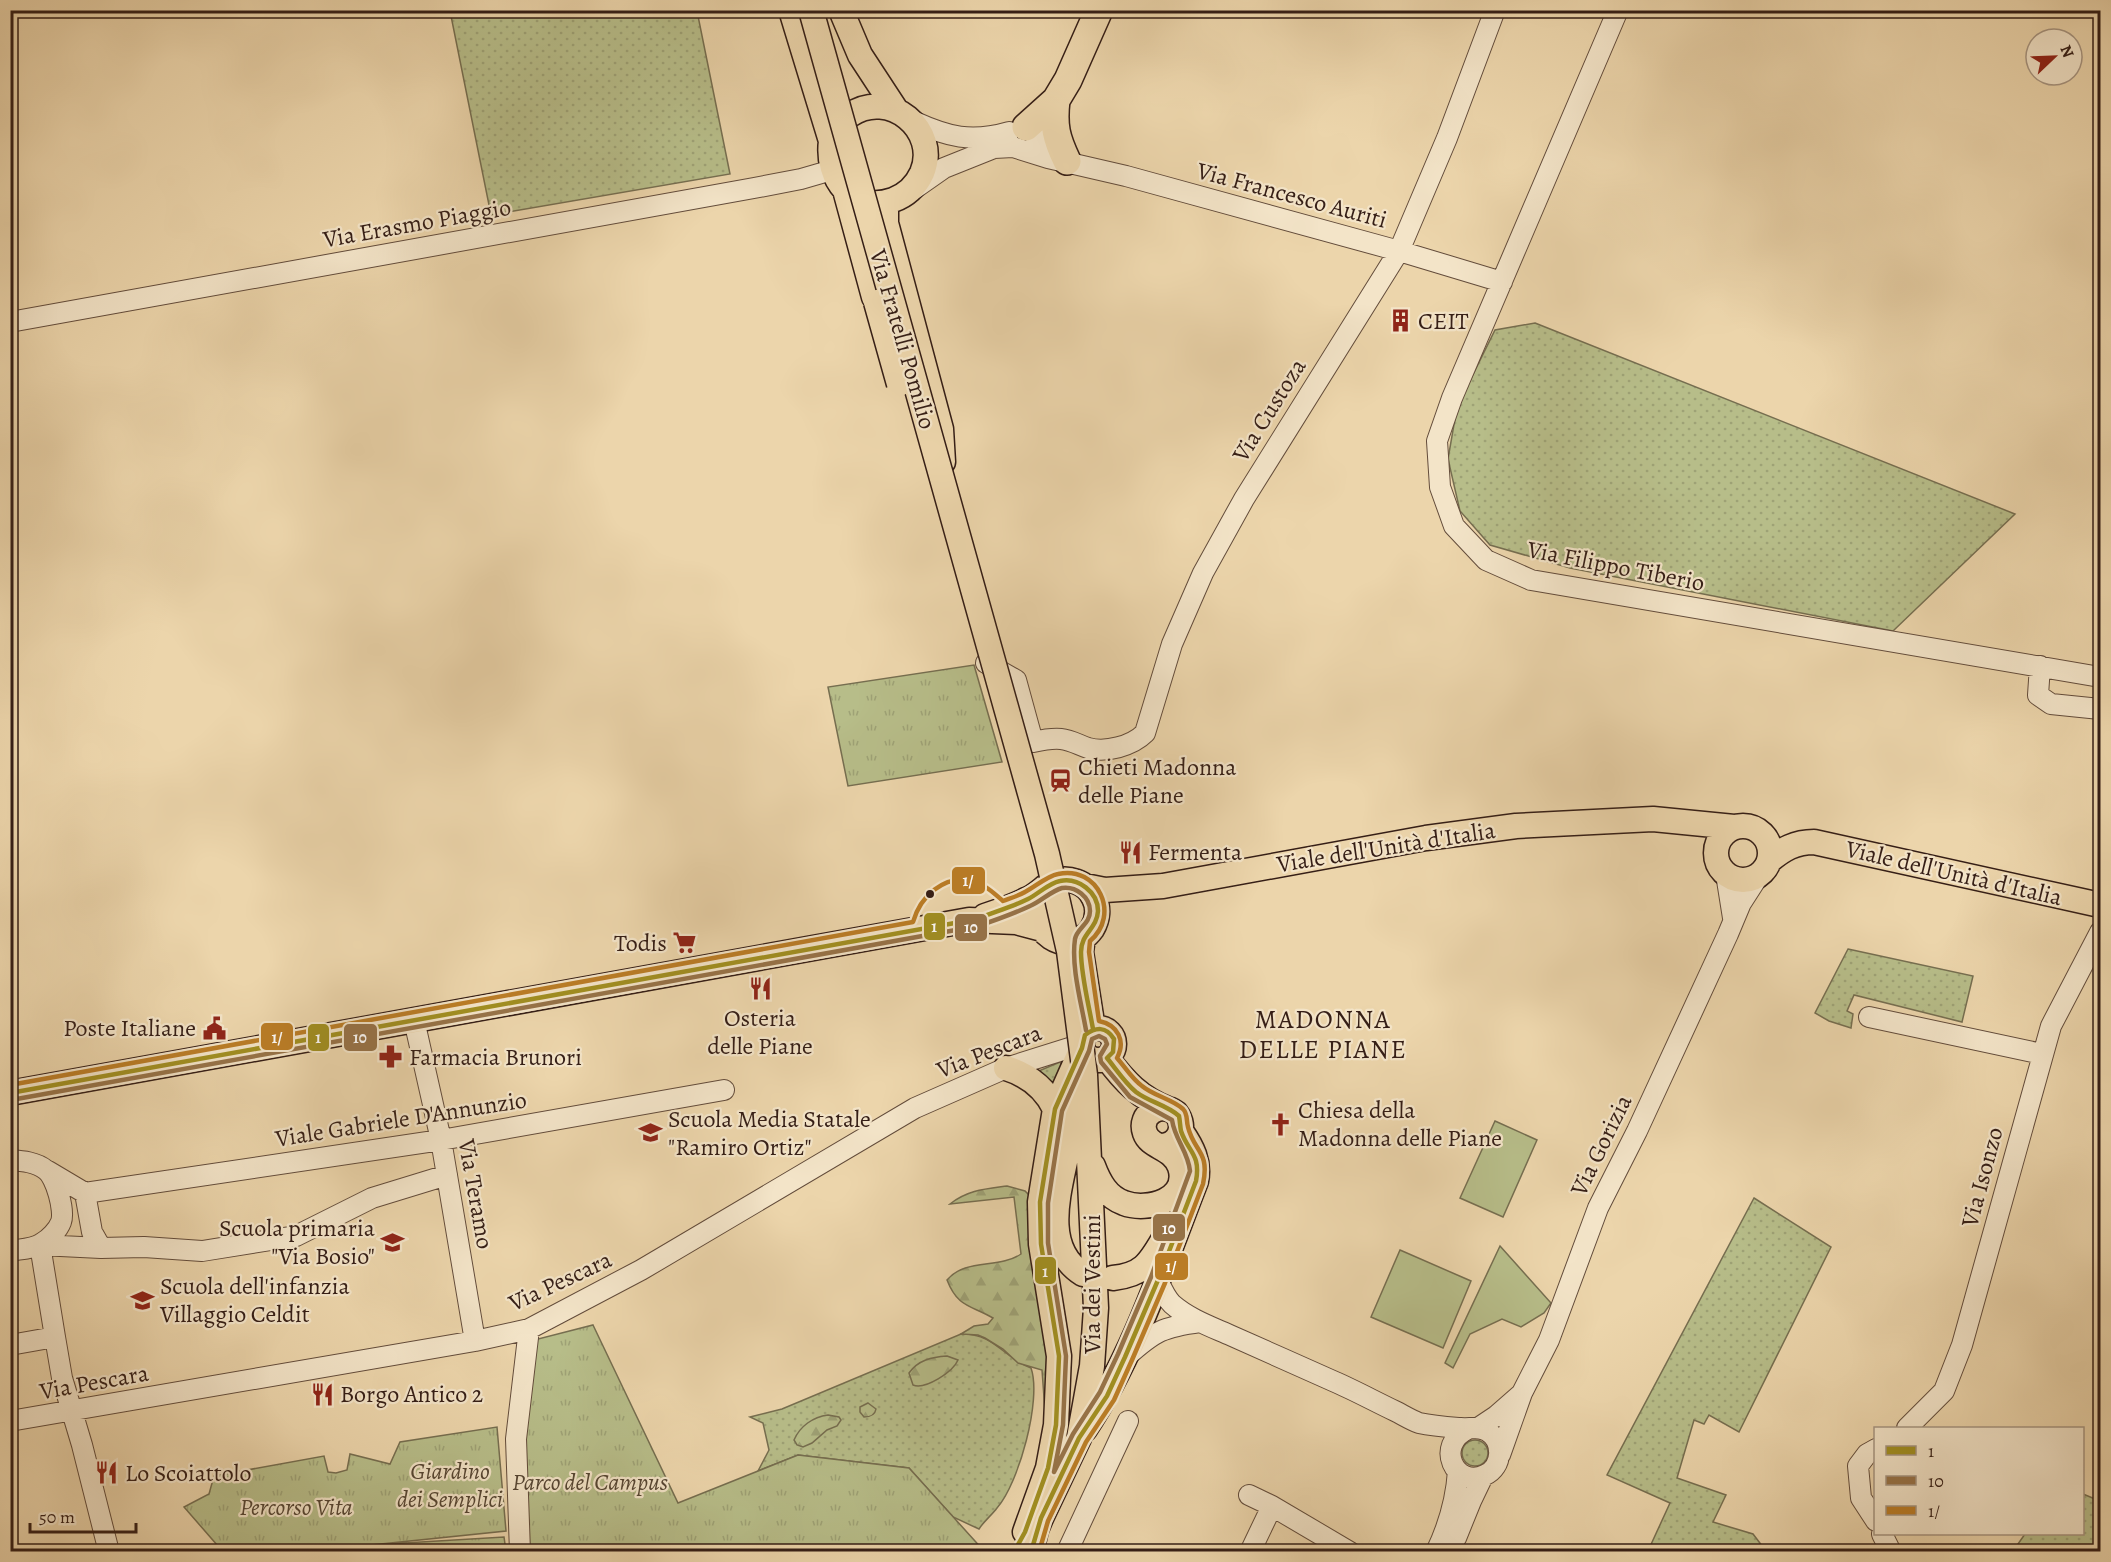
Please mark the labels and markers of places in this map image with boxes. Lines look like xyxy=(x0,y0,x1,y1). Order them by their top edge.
place label: CEIT xyxy=(1418,305,1469,337)
building icon: CEIT xyxy=(1387,308,1413,334)
place label: Chieti Madonna delle Piane xyxy=(1078,751,1237,811)
station icon: Chieti Madonna delle Piane xyxy=(1047,768,1073,794)
place label: Fermenta xyxy=(1148,836,1243,868)
restaurant icon: Fermenta xyxy=(1117,839,1143,865)
unlabelled marker xyxy=(924,888,936,900)
place label: Todis xyxy=(614,927,667,959)
supermarket icon: Todis xyxy=(672,930,698,956)
restaurant icon: Osteria delle Piane xyxy=(747,975,773,1001)
place label: Osteria delle Piane xyxy=(707,1002,813,1062)
place label: Poste Italiane xyxy=(63,1012,196,1044)
public building icon: Poste Italiane xyxy=(201,1015,227,1041)
place label: Farmacia Brunori xyxy=(409,1041,582,1073)
pharmacy icon: Farmacia Brunori xyxy=(378,1044,404,1070)
place label: Chiesa della Madonna delle Piane xyxy=(1298,1094,1502,1154)
place label: Scuola Media Statale "Ramiro Ortiz" xyxy=(668,1103,871,1163)
church icon: Chiesa della Madonna delle Piane xyxy=(1267,1111,1293,1137)
school or university icon: Scuola Media Statale "Ramiro Ortiz" xyxy=(637,1120,663,1146)
place label: Scuola primaria "Via Bosio" xyxy=(219,1212,376,1272)
school or university icon: Scuola primaria "Via Bosio" xyxy=(380,1229,406,1255)
place label: Scuola dell'infanzia Villaggio Celdit xyxy=(159,1270,350,1330)
school or university icon: Scuola dell'infanzia Villaggio Celdit xyxy=(129,1287,155,1313)
place label: Borgo Antico 2 xyxy=(340,1378,483,1410)
restaurant icon: Borgo Antico 2 xyxy=(309,1381,335,1407)
place label: Lo Scoiattolo xyxy=(125,1457,251,1489)
restaurant icon: Lo Scoiattolo xyxy=(94,1460,120,1486)

